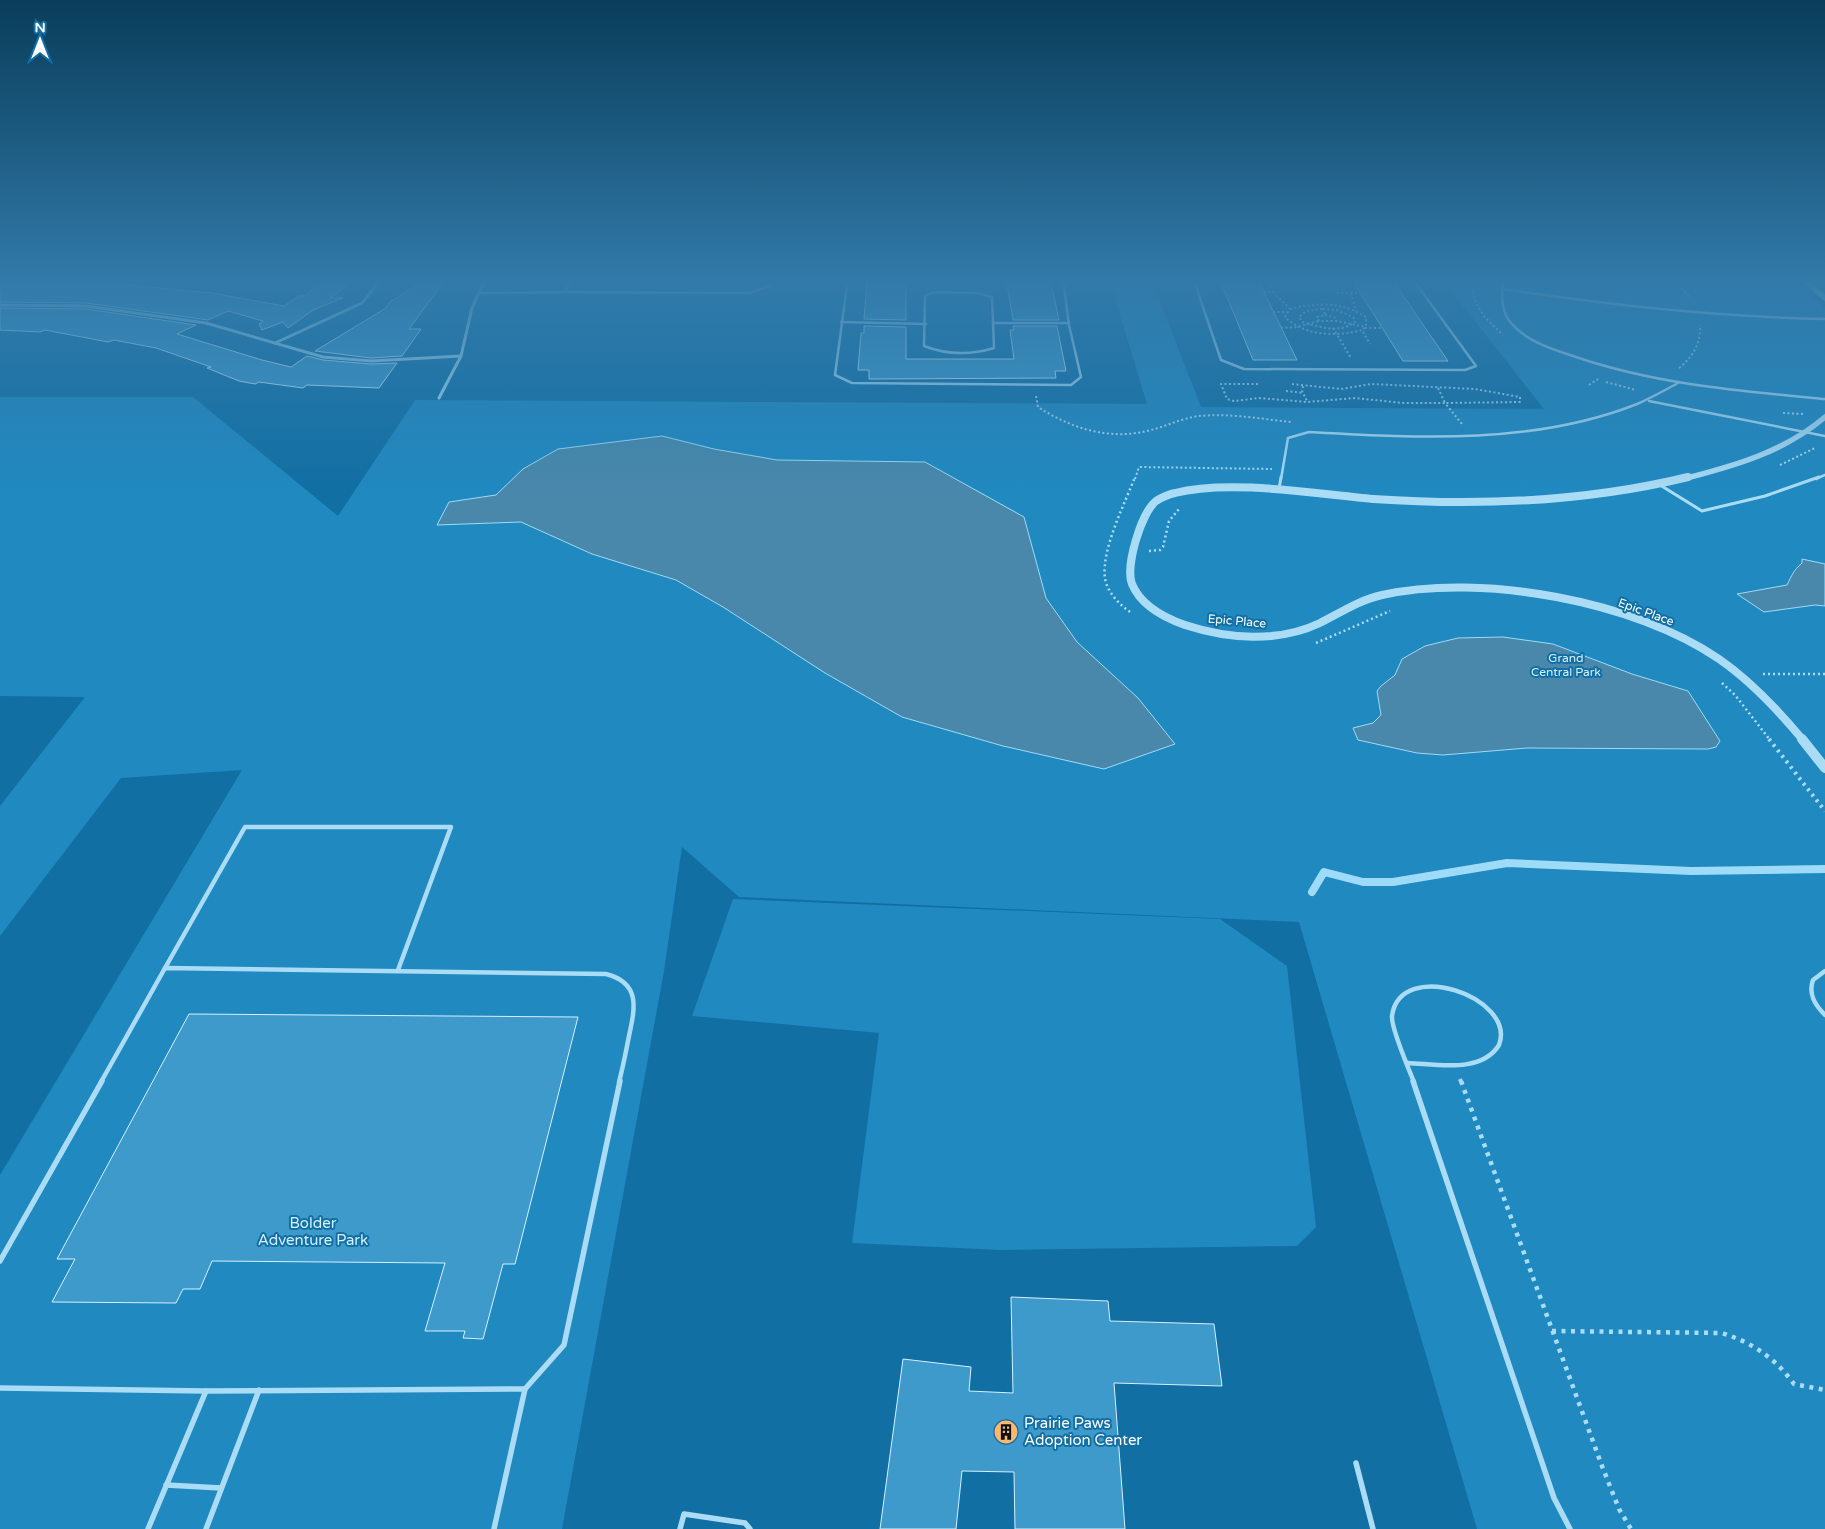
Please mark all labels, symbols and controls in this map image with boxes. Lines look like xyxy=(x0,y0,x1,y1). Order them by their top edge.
north arrow xyxy=(15,15,65,65)
text: N xyxy=(34,19,46,36)
street label: Epic Place xyxy=(1616,595,1676,629)
street label: Epic Place xyxy=(1207,611,1267,631)
park label: Grand Central Park xyxy=(1531,651,1601,679)
park label: Bolder Adventure Park xyxy=(258,1214,368,1249)
place label: Prairie Paws Adoption Center xyxy=(1024,1414,1142,1449)
building icon: Prairie Paws Adoption Center xyxy=(993,1419,1019,1445)

